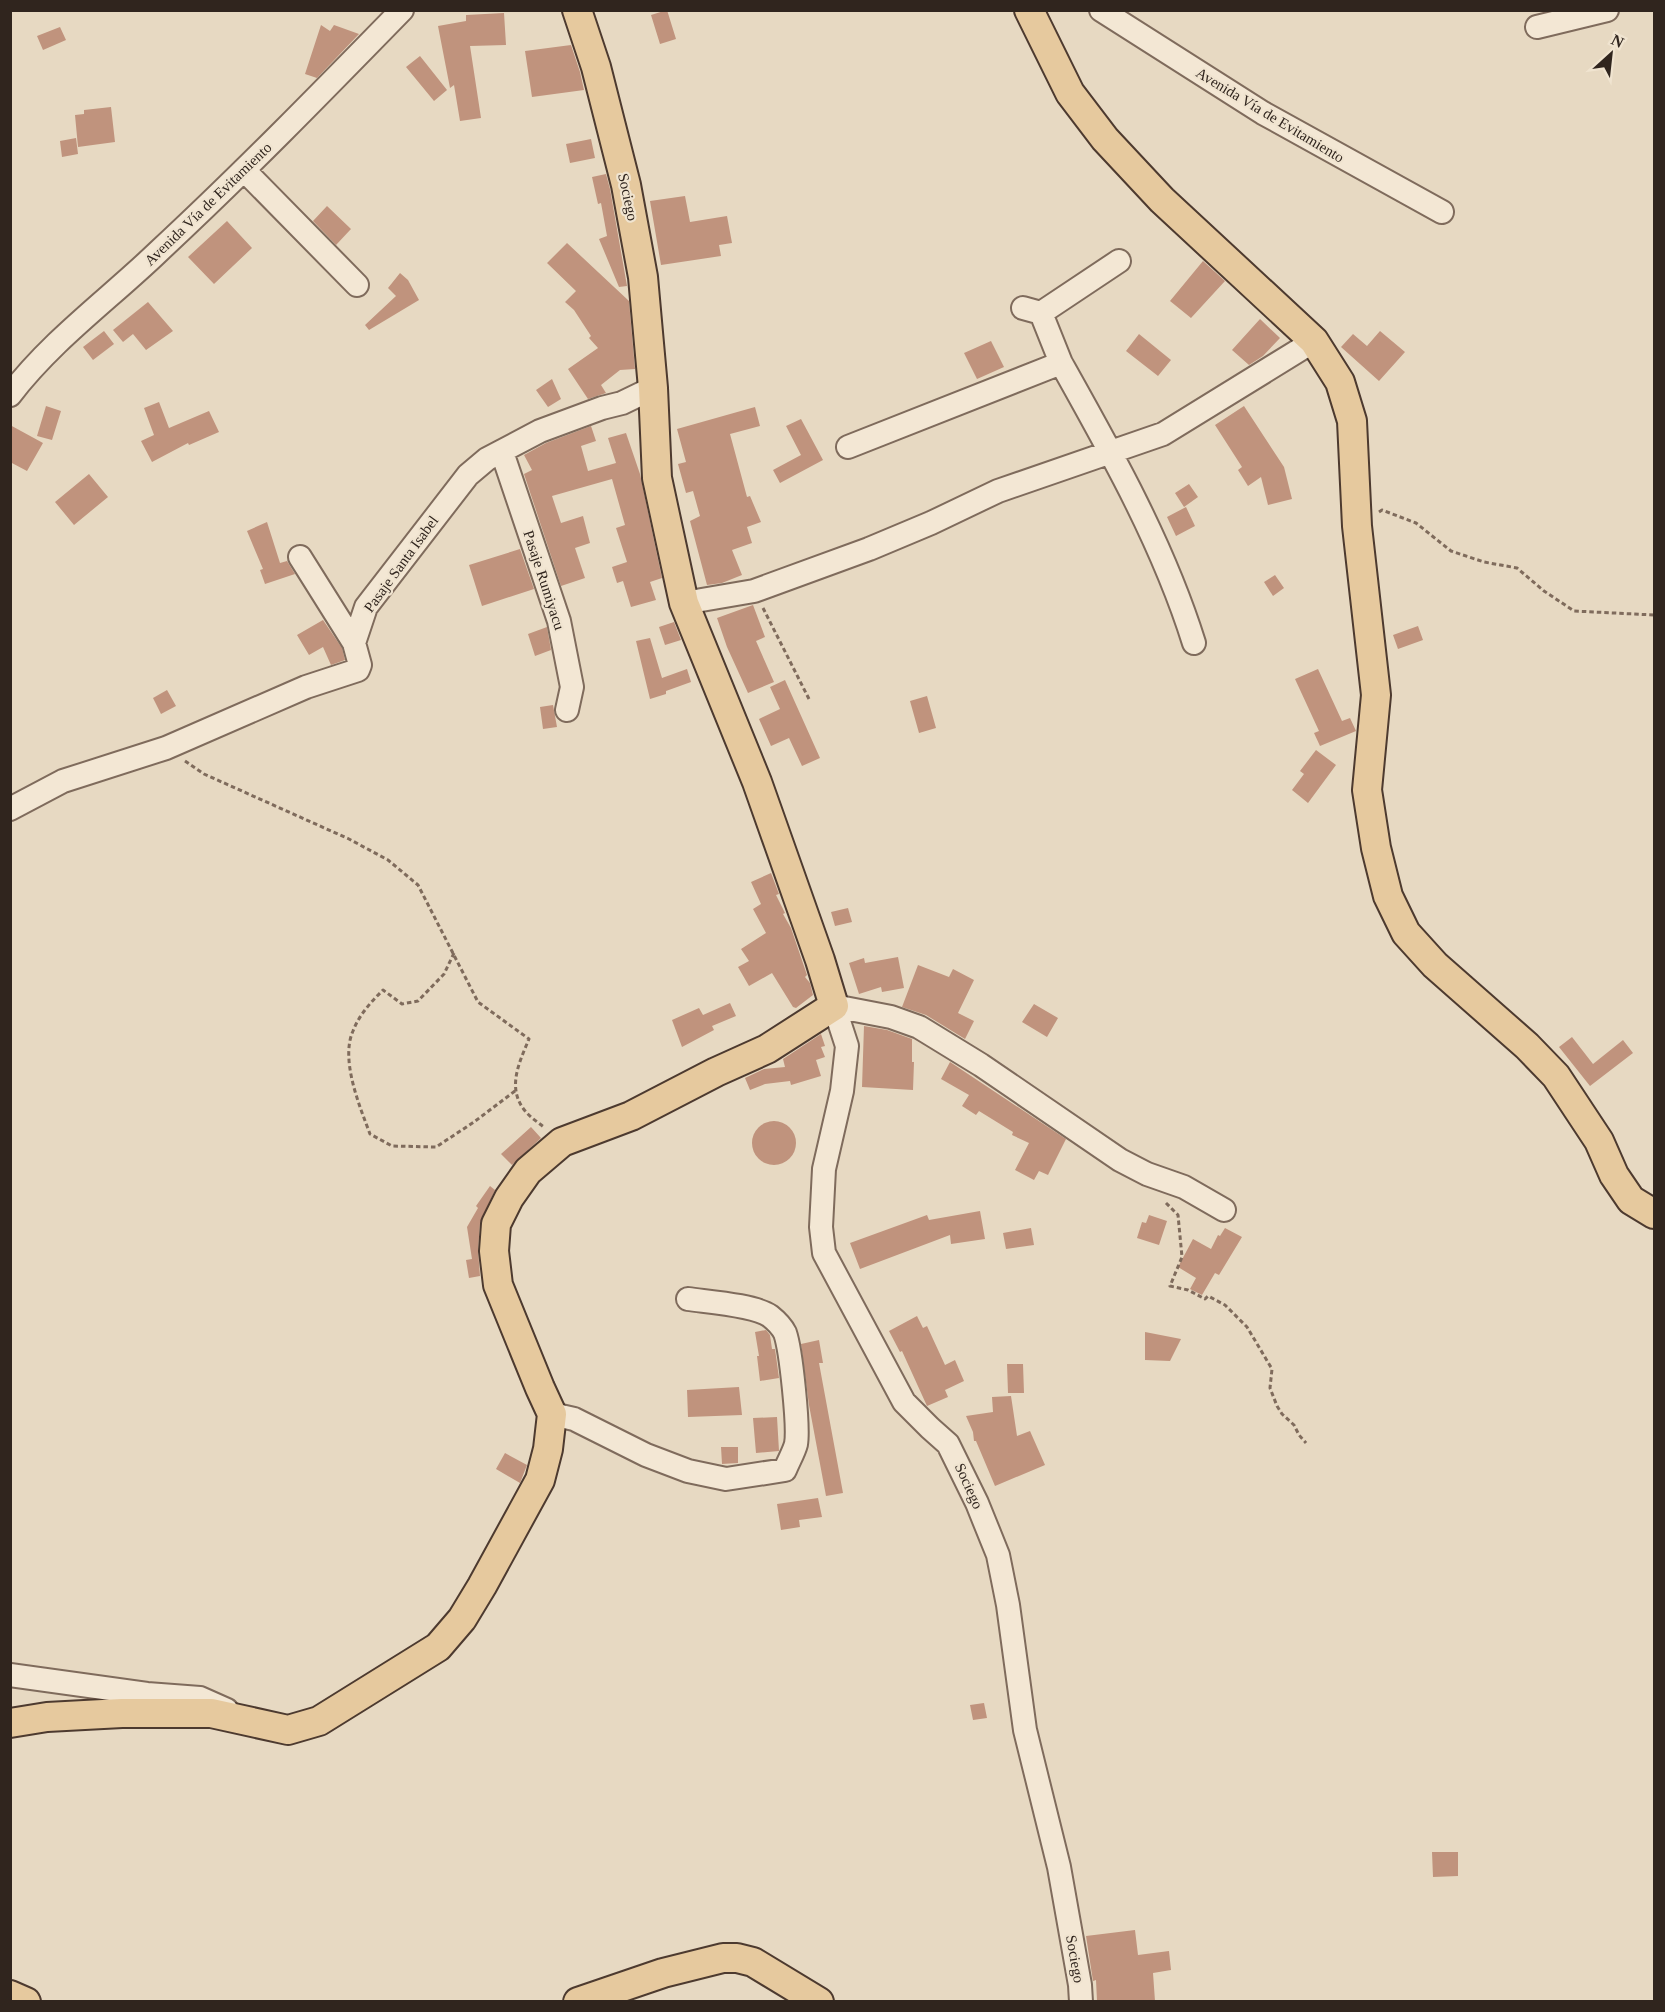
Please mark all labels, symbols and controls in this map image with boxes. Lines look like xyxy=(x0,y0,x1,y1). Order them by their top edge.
north arrow xyxy=(1581,24,1641,84)
text: N xyxy=(1609,31,1627,51)
street label: Avenida Vía de Evitamiento xyxy=(1193,64,1347,166)
street label: Avenida Vía de Evitamiento xyxy=(141,139,275,269)
street label: Sociego xyxy=(615,172,641,222)
street label: Pasaje Santa Isabel xyxy=(361,513,441,615)
street label: Pasaje Rumiyacu xyxy=(520,528,568,632)
street label: Sociego xyxy=(952,1461,986,1511)
street label: Sociego xyxy=(1063,1934,1087,1984)

